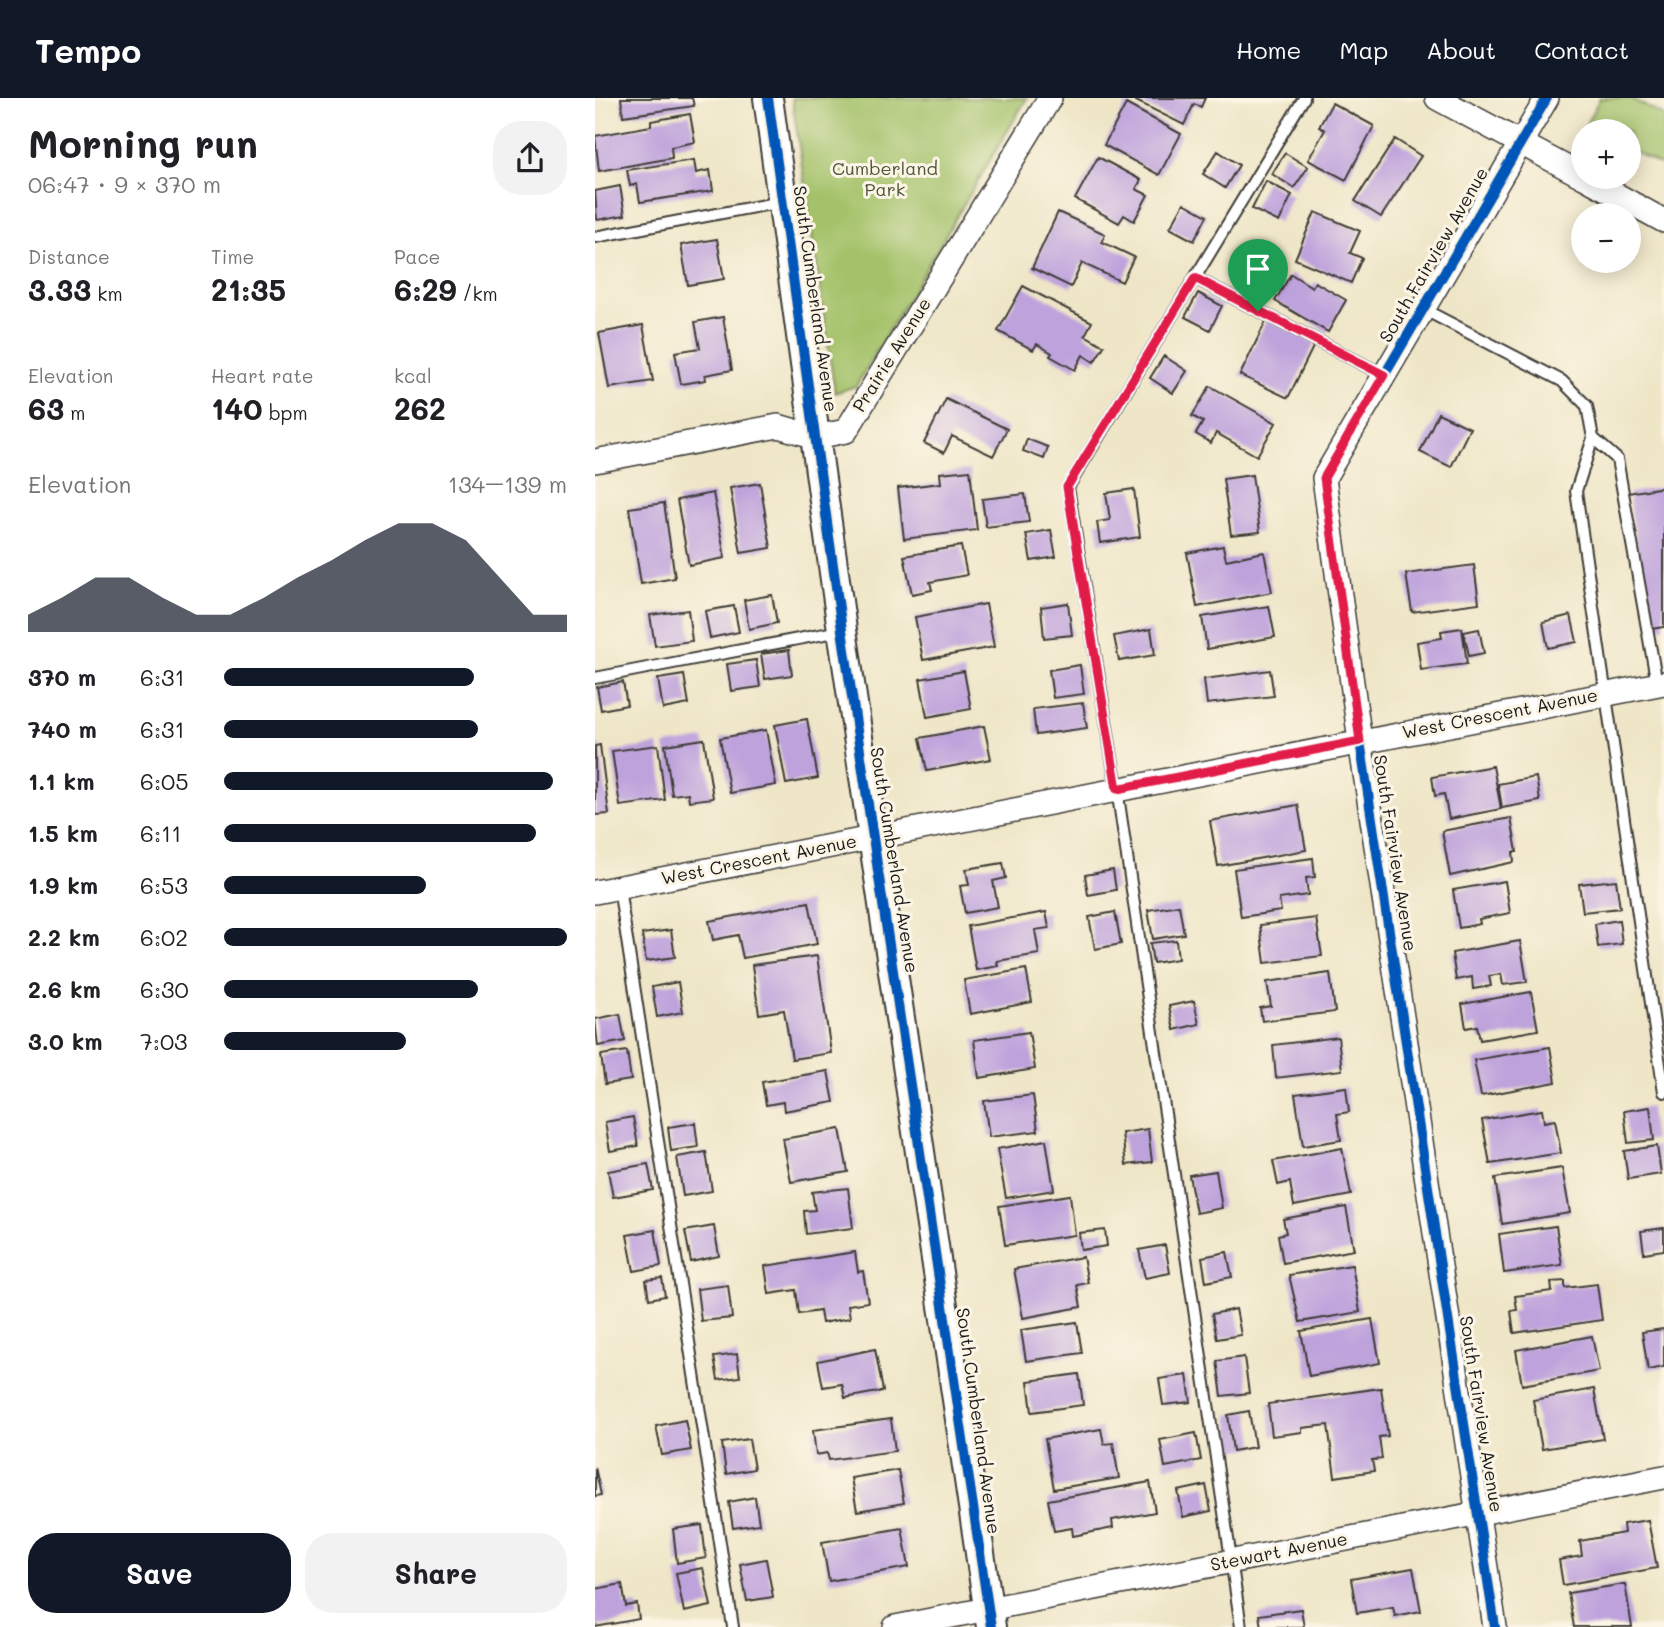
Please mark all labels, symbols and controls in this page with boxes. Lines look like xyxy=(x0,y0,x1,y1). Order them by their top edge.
text: Tempo xyxy=(35,28,141,71)
text: Home xyxy=(1236,34,1301,65)
text: Map xyxy=(1339,34,1388,65)
text: About xyxy=(1426,34,1496,65)
text: Contact xyxy=(1534,34,1629,65)
text: Morning run xyxy=(28,118,258,168)
map controls xyxy=(1571,119,1641,273)
button: + xyxy=(1571,119,1641,189)
button: share xyxy=(493,121,567,195)
park label: Cumberland Park xyxy=(832,156,938,201)
street label: South Fairview Avenue xyxy=(1373,163,1493,346)
text: 06:47 · 9 × 370 m xyxy=(28,169,221,199)
street label: South Cumberland Avenue xyxy=(788,184,844,414)
button: − xyxy=(1571,203,1641,273)
pin xyxy=(1228,239,1288,311)
text: Distance xyxy=(28,244,110,269)
text: Time xyxy=(211,244,254,269)
text: Pace xyxy=(394,244,440,269)
icon: arrive xyxy=(1239,250,1277,288)
text: 3.33 xyxy=(28,269,91,309)
text: 21:35 xyxy=(211,269,286,309)
text: 6:29 xyxy=(394,269,456,309)
text: km xyxy=(91,281,123,306)
text: /km xyxy=(456,281,498,306)
street label: Prairie Avenue xyxy=(846,293,936,416)
text: Elevation xyxy=(28,363,113,388)
text: Heart rate xyxy=(211,363,314,388)
text: kcal xyxy=(394,363,432,388)
text: 63 xyxy=(28,388,64,428)
text: 140 xyxy=(211,388,263,428)
text: 262 xyxy=(394,388,446,428)
text: m xyxy=(64,400,85,425)
text: bpm xyxy=(263,400,308,425)
text: Elevation xyxy=(28,469,131,499)
text: 134–139 m xyxy=(448,469,567,499)
text: 370 m xyxy=(28,662,96,692)
text: 6:31 xyxy=(140,662,185,692)
street label: West Crescent Avenue xyxy=(1400,682,1600,744)
text: 740 m xyxy=(28,714,97,744)
text: 6:31 xyxy=(140,714,185,744)
street label: South Cumberland Avenue xyxy=(865,745,925,974)
street label: South Fairview Avenue xyxy=(1369,753,1423,953)
text: 1.1 km xyxy=(28,766,94,796)
text: 6:05 xyxy=(140,766,189,796)
text: 1.5 km xyxy=(28,818,98,848)
text: 6:11 xyxy=(140,818,182,848)
street label: West Crescent Avenue xyxy=(659,828,859,890)
text: 1.9 km xyxy=(28,870,98,900)
text: 6:53 xyxy=(140,870,188,900)
text: 2.2 km xyxy=(28,922,100,952)
text: 6:02 xyxy=(140,922,188,952)
text: 2.6 km xyxy=(28,974,101,1004)
text: 6:30 xyxy=(140,974,189,1004)
text: 3.0 km xyxy=(28,1026,103,1056)
text: 7:03 xyxy=(140,1026,188,1056)
street label: South Cumberland Avenue xyxy=(951,1306,1007,1536)
street label: South Fairview Avenue xyxy=(1455,1314,1509,1514)
street label: Stewart Avenue xyxy=(1208,1526,1350,1576)
button: Save xyxy=(28,1533,291,1613)
button: Share xyxy=(305,1533,567,1613)

